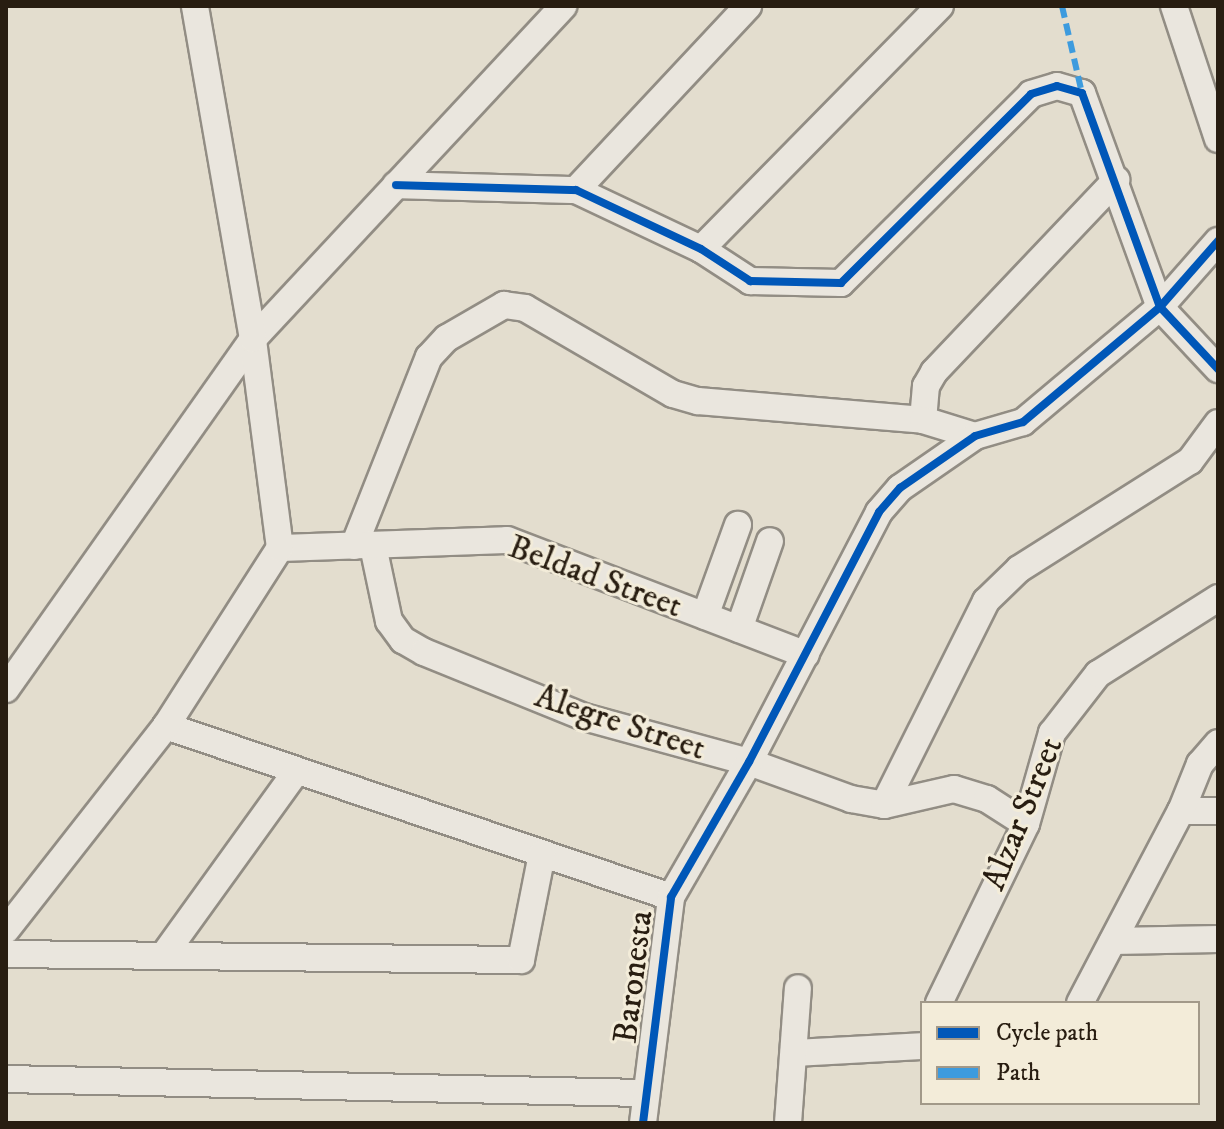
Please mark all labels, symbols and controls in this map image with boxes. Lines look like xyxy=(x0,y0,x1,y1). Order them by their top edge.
street label: Beldad Street xyxy=(503,527,687,627)
street label: Alegre Street xyxy=(530,676,710,770)
street label: Alzar Street xyxy=(974,732,1072,896)
street label: Baronesta xyxy=(606,908,662,1046)
legend xyxy=(920,1001,1200,1105)
text: Cycle path xyxy=(996,1018,1098,1048)
text: Path xyxy=(996,1058,1040,1088)

